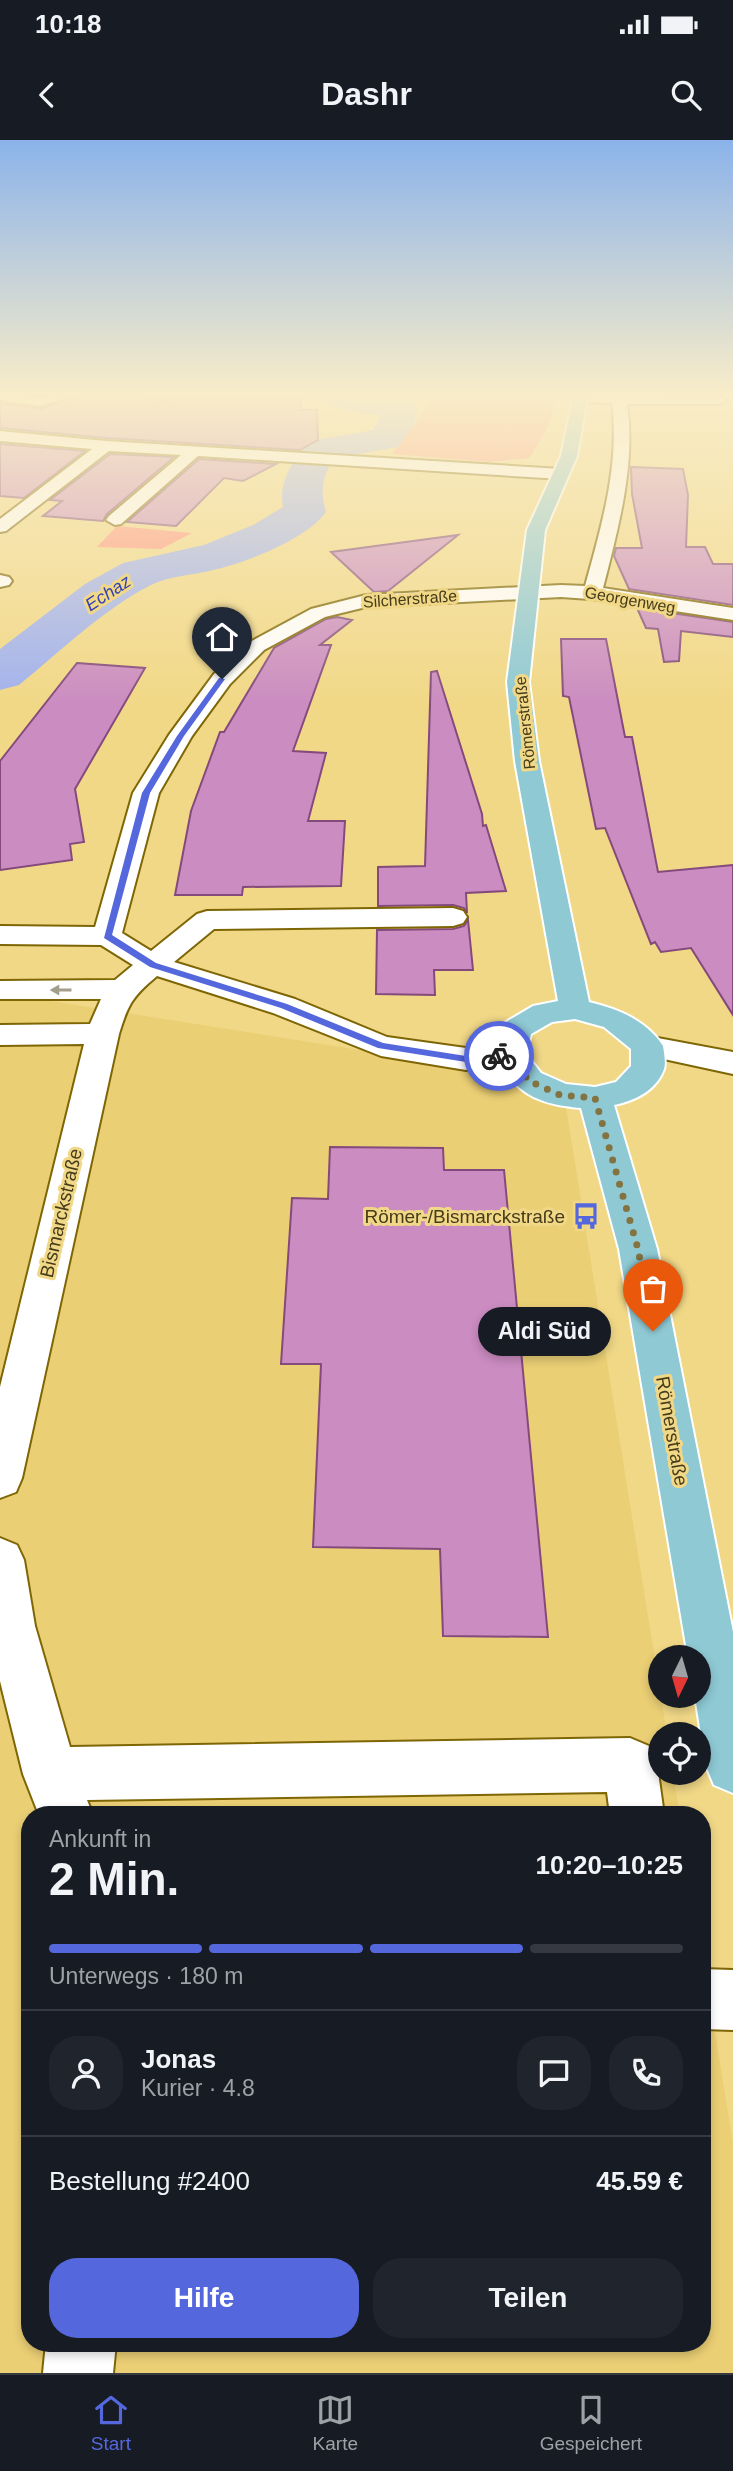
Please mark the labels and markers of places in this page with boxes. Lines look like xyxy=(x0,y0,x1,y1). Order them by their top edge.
pin xyxy=(192,607,252,679)
bus stop icon: Römer-/Bismarckstraße xyxy=(571,1201,601,1231)
place label: Römer-/Bismarckstraße xyxy=(364,1206,565,1227)
pin xyxy=(623,1259,683,1331)
callout: Aldi Süd xyxy=(478,1306,611,1356)

